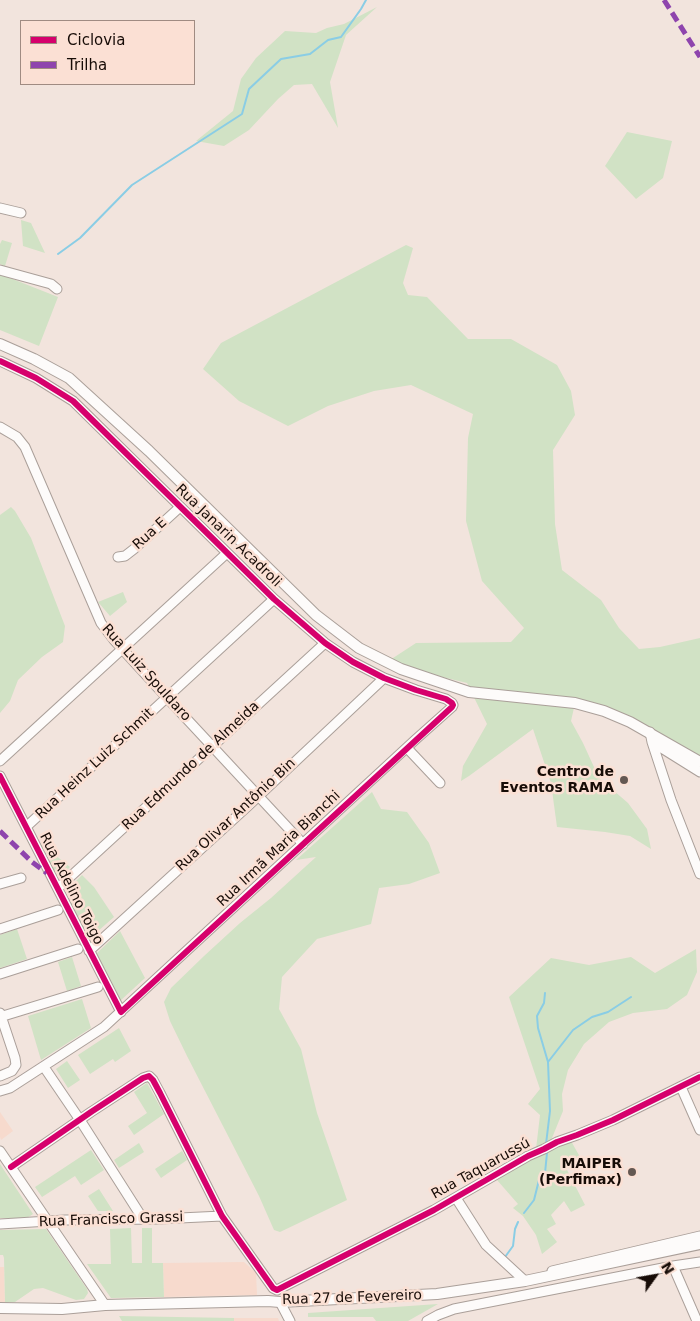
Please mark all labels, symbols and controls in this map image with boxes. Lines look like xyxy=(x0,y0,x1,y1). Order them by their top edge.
legend xyxy=(20,20,195,85)
text: Ciclovia xyxy=(67,31,125,49)
text: Trilha xyxy=(67,56,107,74)
street label: Rua Janarin Acadroli xyxy=(172,481,284,591)
street label: Rua E xyxy=(130,514,170,554)
street label: Rua Luiz Spuldaro xyxy=(98,621,194,725)
street label: Rua Edmundo de Almeida xyxy=(119,698,263,834)
street label: Rua Heinz Luiz Schmit xyxy=(32,705,158,823)
street label: Rua Olivar Antônio Bin xyxy=(173,755,299,875)
place label: Centro de Eventos RAMA xyxy=(500,764,614,796)
marker: Centro de Eventos RAMA xyxy=(618,774,630,786)
street label: Rua Irmã Maria Bianchi xyxy=(214,788,344,910)
street label: Rua Adelino Toigo xyxy=(35,830,107,948)
street label: Rua Taquarussú xyxy=(429,1135,533,1203)
place label: MAIPER (Perfimax) xyxy=(539,1156,622,1188)
marker: MAIPER (Perfimax) xyxy=(626,1166,638,1178)
street label: Rua Francisco Grassi xyxy=(39,1209,183,1231)
north arrow xyxy=(630,1251,680,1301)
text: N xyxy=(658,1259,678,1277)
street label: Rua 27 de Fevereiro xyxy=(282,1287,422,1309)

